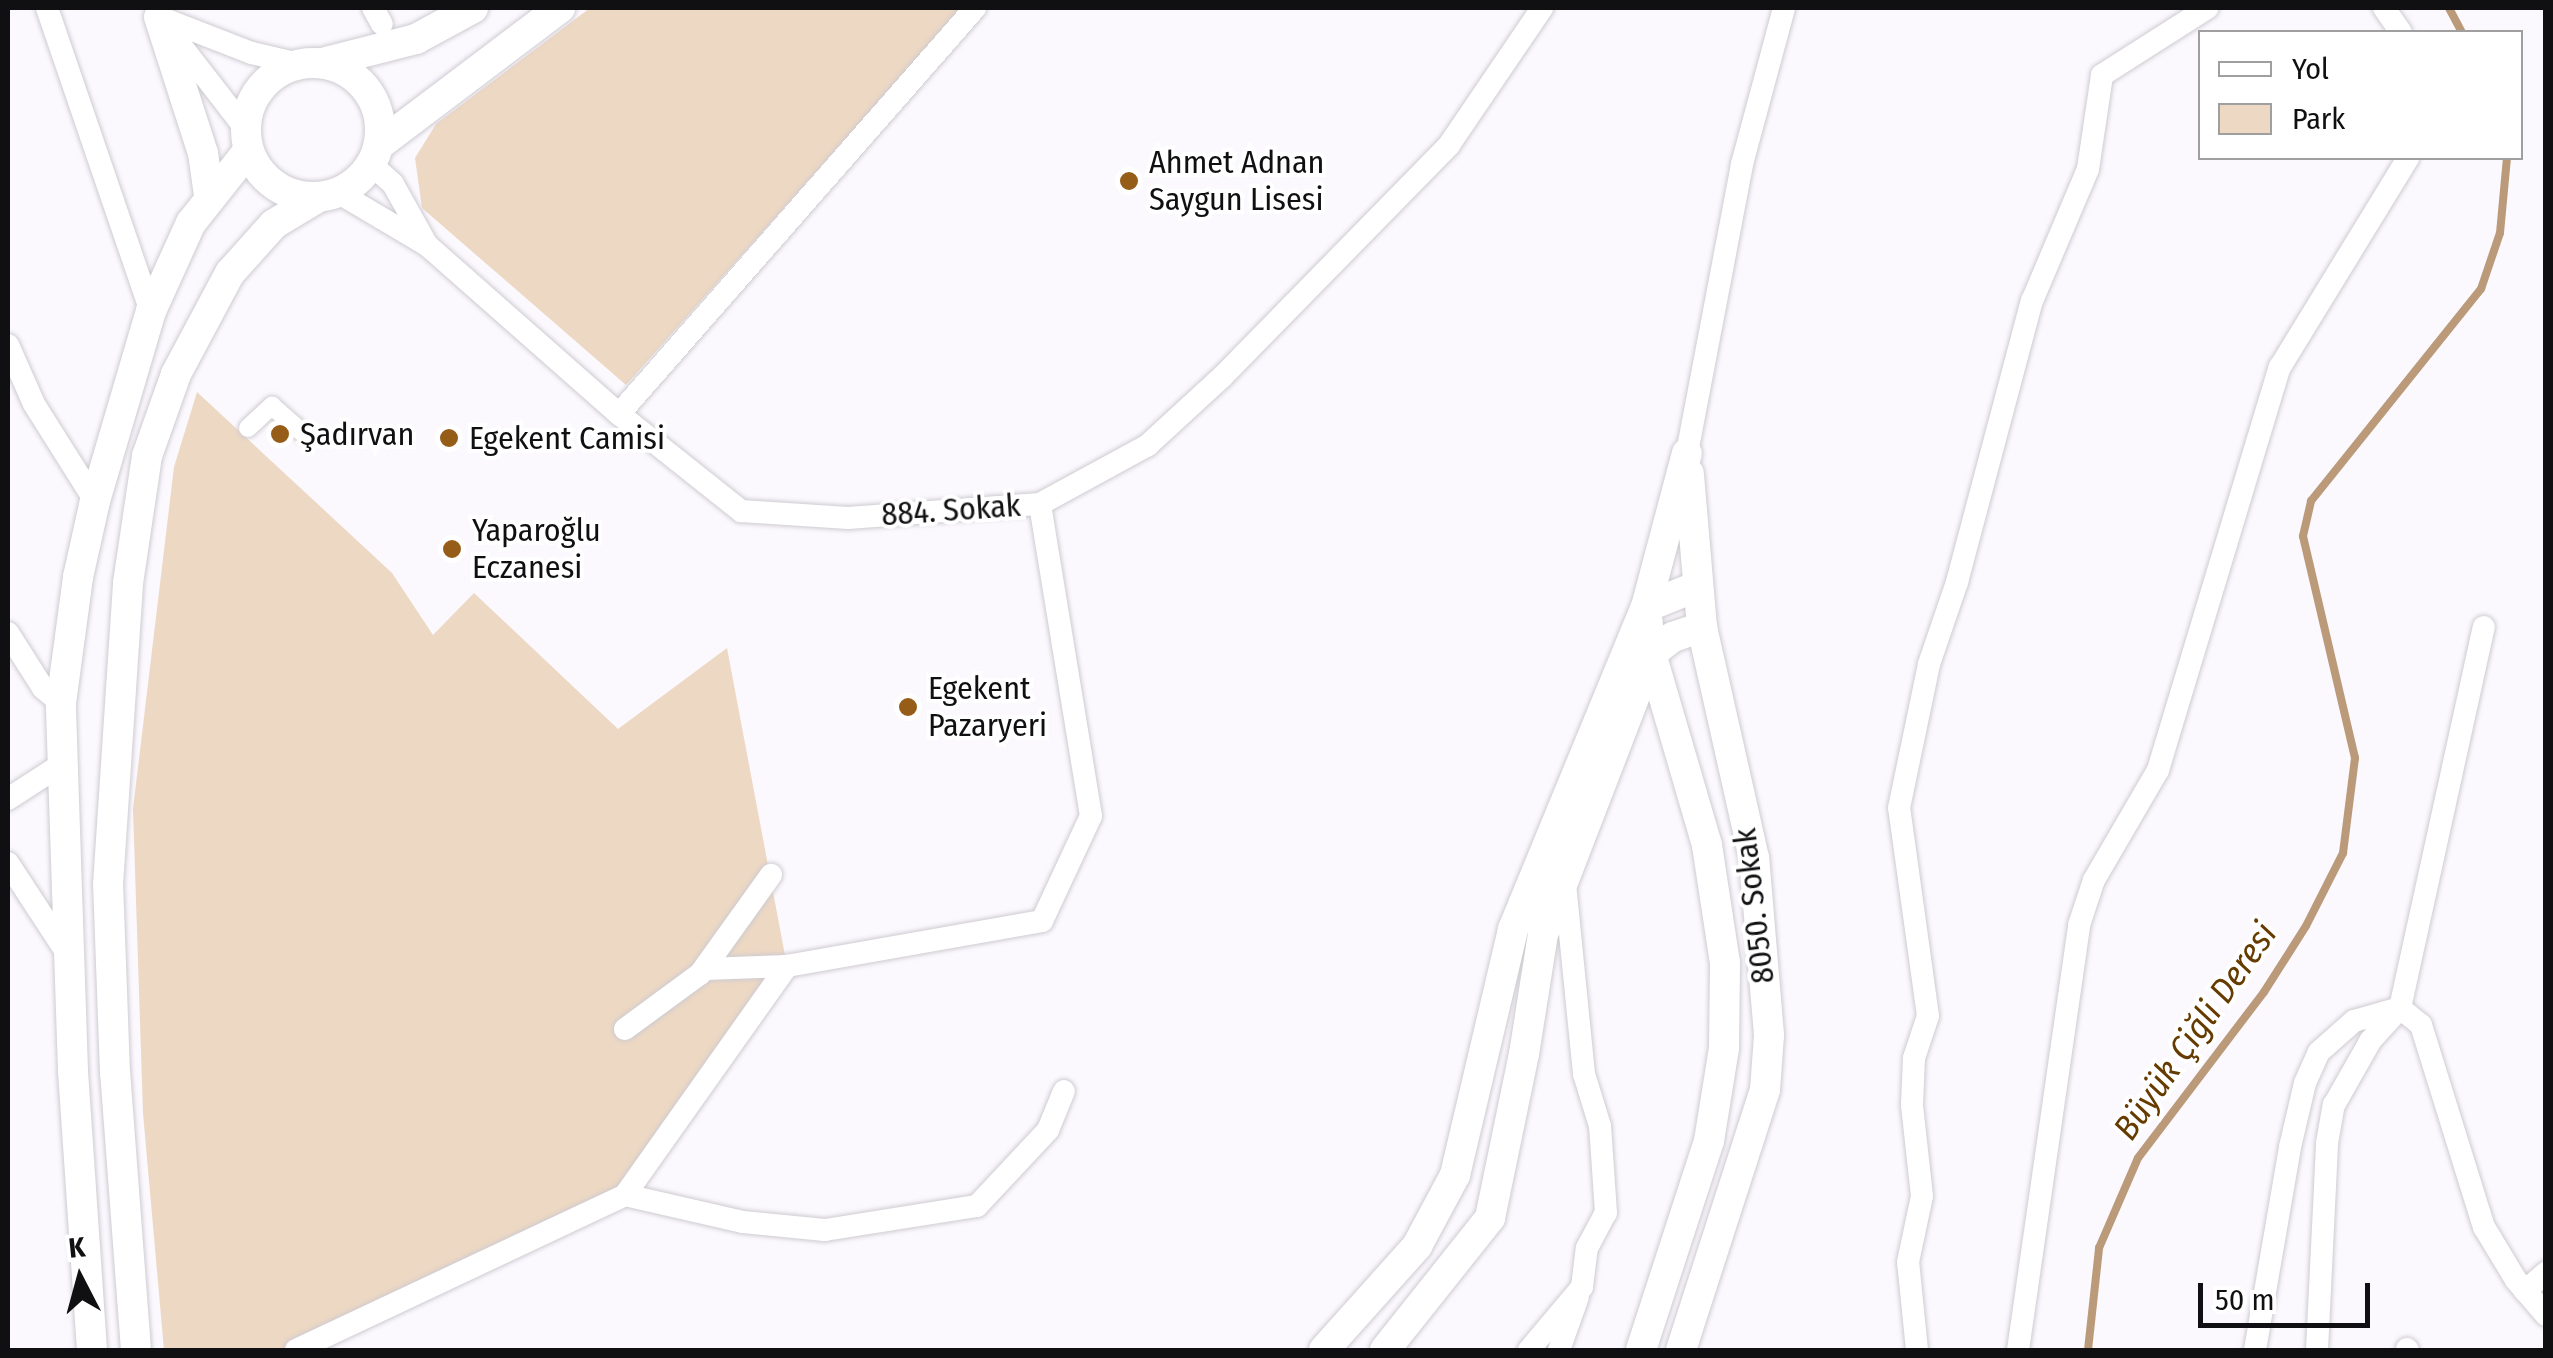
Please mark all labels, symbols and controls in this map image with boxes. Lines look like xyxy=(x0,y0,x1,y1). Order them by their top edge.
legend xyxy=(2198,30,2523,160)
text: Yol xyxy=(2292,51,2329,87)
text: Park xyxy=(2292,101,2345,137)
place label: Ahmet Adnan Saygun Lisesi xyxy=(1149,144,1324,219)
marker: Ahmet Adnan Saygun Lisesi xyxy=(1118,170,1140,192)
place label: Şadırvan xyxy=(300,415,414,453)
place label: Egekent Camisi xyxy=(469,419,665,457)
marker: Şadırvan xyxy=(269,423,291,445)
marker: Egekent Camisi xyxy=(438,427,460,449)
street label: 884. Sokak xyxy=(880,486,1022,534)
place label: Yaparoğlu Eczanesi xyxy=(472,512,601,587)
marker: Yaparoğlu Eczanesi xyxy=(441,538,463,560)
place label: Egekent Pazaryeri xyxy=(928,670,1047,745)
marker: Egekent Pazaryeri xyxy=(897,696,919,718)
street label: 8050. Sokak xyxy=(1725,826,1783,986)
water label: Büyük Çiğli Deresi xyxy=(2104,914,2286,1148)
north arrow xyxy=(30,1228,130,1328)
text: K xyxy=(67,1230,87,1265)
scale bar xyxy=(2203,1263,2376,1325)
text: 50 m xyxy=(2215,1282,2275,1318)

